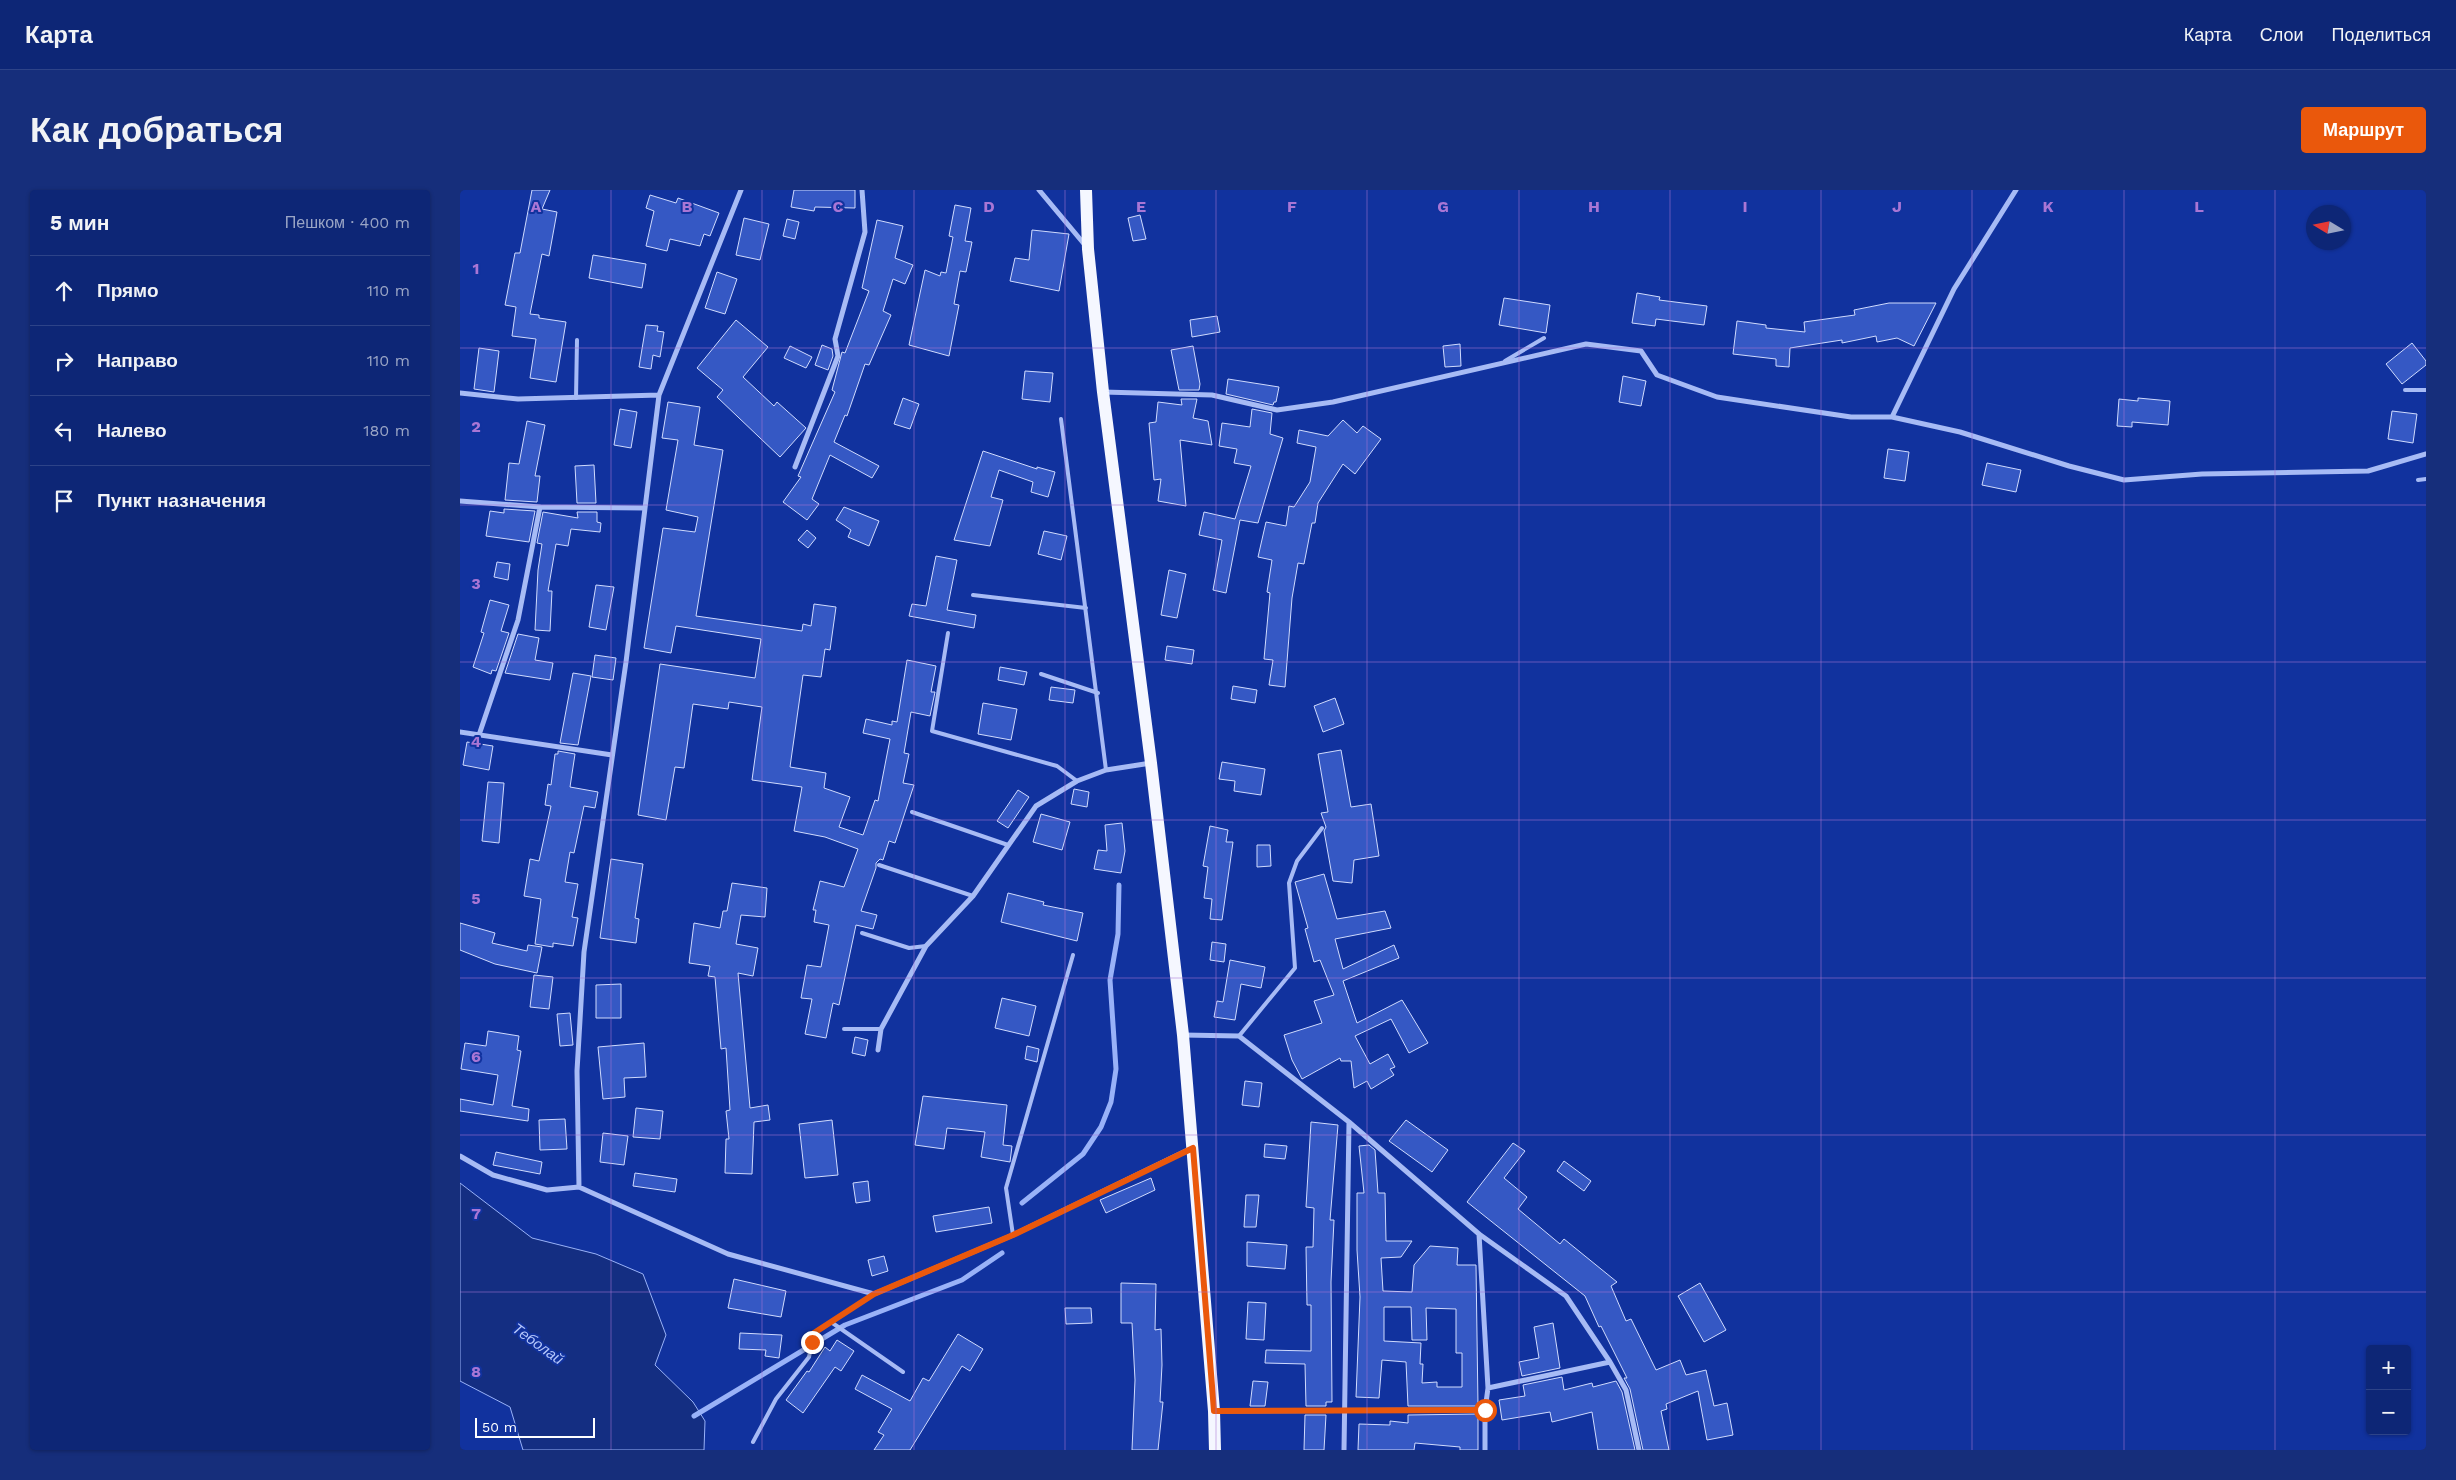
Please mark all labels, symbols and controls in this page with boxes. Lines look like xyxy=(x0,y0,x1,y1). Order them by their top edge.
text: Карта xyxy=(25,21,93,49)
text: Карта xyxy=(2184,24,2232,45)
text: Слои xyxy=(2260,24,2304,45)
text: Поделиться xyxy=(2332,24,2431,45)
button: Маршрут xyxy=(2301,107,2426,153)
text: Как добраться xyxy=(30,109,283,151)
text: A xyxy=(531,197,542,216)
text: B xyxy=(682,197,693,216)
text: C xyxy=(833,197,844,216)
text: D xyxy=(983,197,995,216)
text: E xyxy=(1136,197,1146,216)
text: F xyxy=(1287,197,1297,216)
text: G xyxy=(1437,197,1449,216)
text: H xyxy=(1588,197,1600,216)
text: I xyxy=(1742,197,1748,216)
text: J xyxy=(1892,197,1902,216)
text: K xyxy=(2042,197,2054,216)
text: L xyxy=(2194,197,2204,216)
north arrow xyxy=(2306,205,2351,250)
text: 5 мин xyxy=(50,210,109,235)
text: Пешком · 400 m xyxy=(285,213,410,232)
text: 1 xyxy=(473,259,479,278)
icon: ahead xyxy=(50,277,78,305)
text: Прямо xyxy=(97,279,159,302)
text: 110 m xyxy=(367,281,410,300)
icon: right xyxy=(50,347,78,375)
text: Направо xyxy=(97,349,178,372)
text: 110 m xyxy=(367,351,410,370)
icon: left xyxy=(50,417,78,445)
text: 2 xyxy=(471,417,481,436)
text: Налево xyxy=(97,419,167,442)
text: 180 m xyxy=(363,421,410,440)
icon: arrive xyxy=(50,487,78,515)
text: Пункт назначения xyxy=(97,489,266,512)
text: 3 xyxy=(471,574,481,593)
text: 4 xyxy=(471,732,481,751)
text: 5 xyxy=(471,889,481,908)
text: 6 xyxy=(471,1047,481,1066)
text: 7 xyxy=(471,1204,481,1223)
water label: Теболай xyxy=(509,1319,568,1369)
route end xyxy=(801,1331,824,1354)
map controls xyxy=(2366,1345,2411,1435)
button: + xyxy=(2366,1345,2411,1390)
text: 8 xyxy=(471,1362,481,1381)
button: − xyxy=(2366,1390,2411,1435)
route start xyxy=(1474,1399,1497,1422)
scale bar xyxy=(475,1415,595,1438)
text: 50 m xyxy=(482,1419,517,1435)

